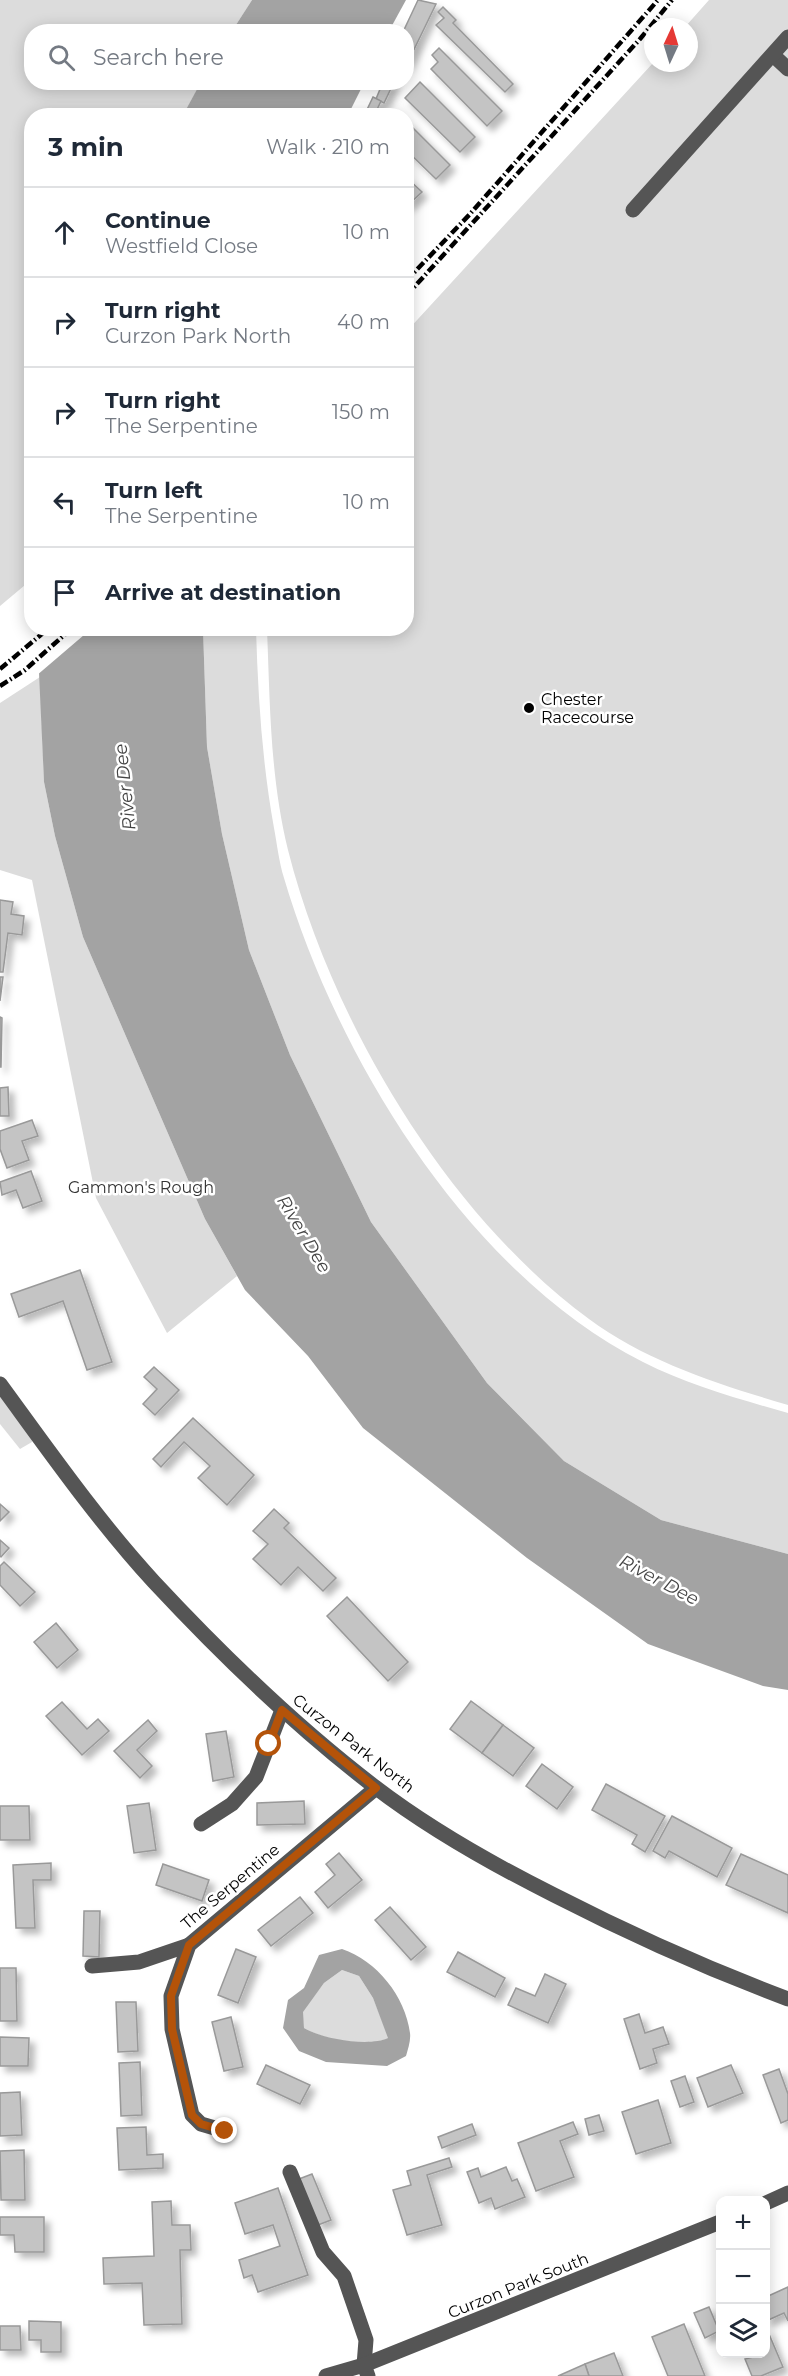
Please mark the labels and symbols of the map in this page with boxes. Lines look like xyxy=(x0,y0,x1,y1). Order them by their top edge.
north arrow xyxy=(644,18,698,72)
place label: Chester Racecourse xyxy=(541,690,634,727)
marker: Chester Racecourse xyxy=(522,701,536,715)
water label: River Dee xyxy=(110,743,140,831)
park label: Gammon's Rough xyxy=(68,1178,214,1197)
water label: River Dee xyxy=(272,1191,336,1277)
water label: River Dee xyxy=(616,1550,703,1610)
street label: Curzon Park North xyxy=(289,1690,418,1797)
route start xyxy=(255,1730,281,1756)
street label: The Serpentine xyxy=(177,1840,283,1933)
route end xyxy=(211,2117,237,2143)
street label: Curzon Park South xyxy=(445,2249,591,2322)

